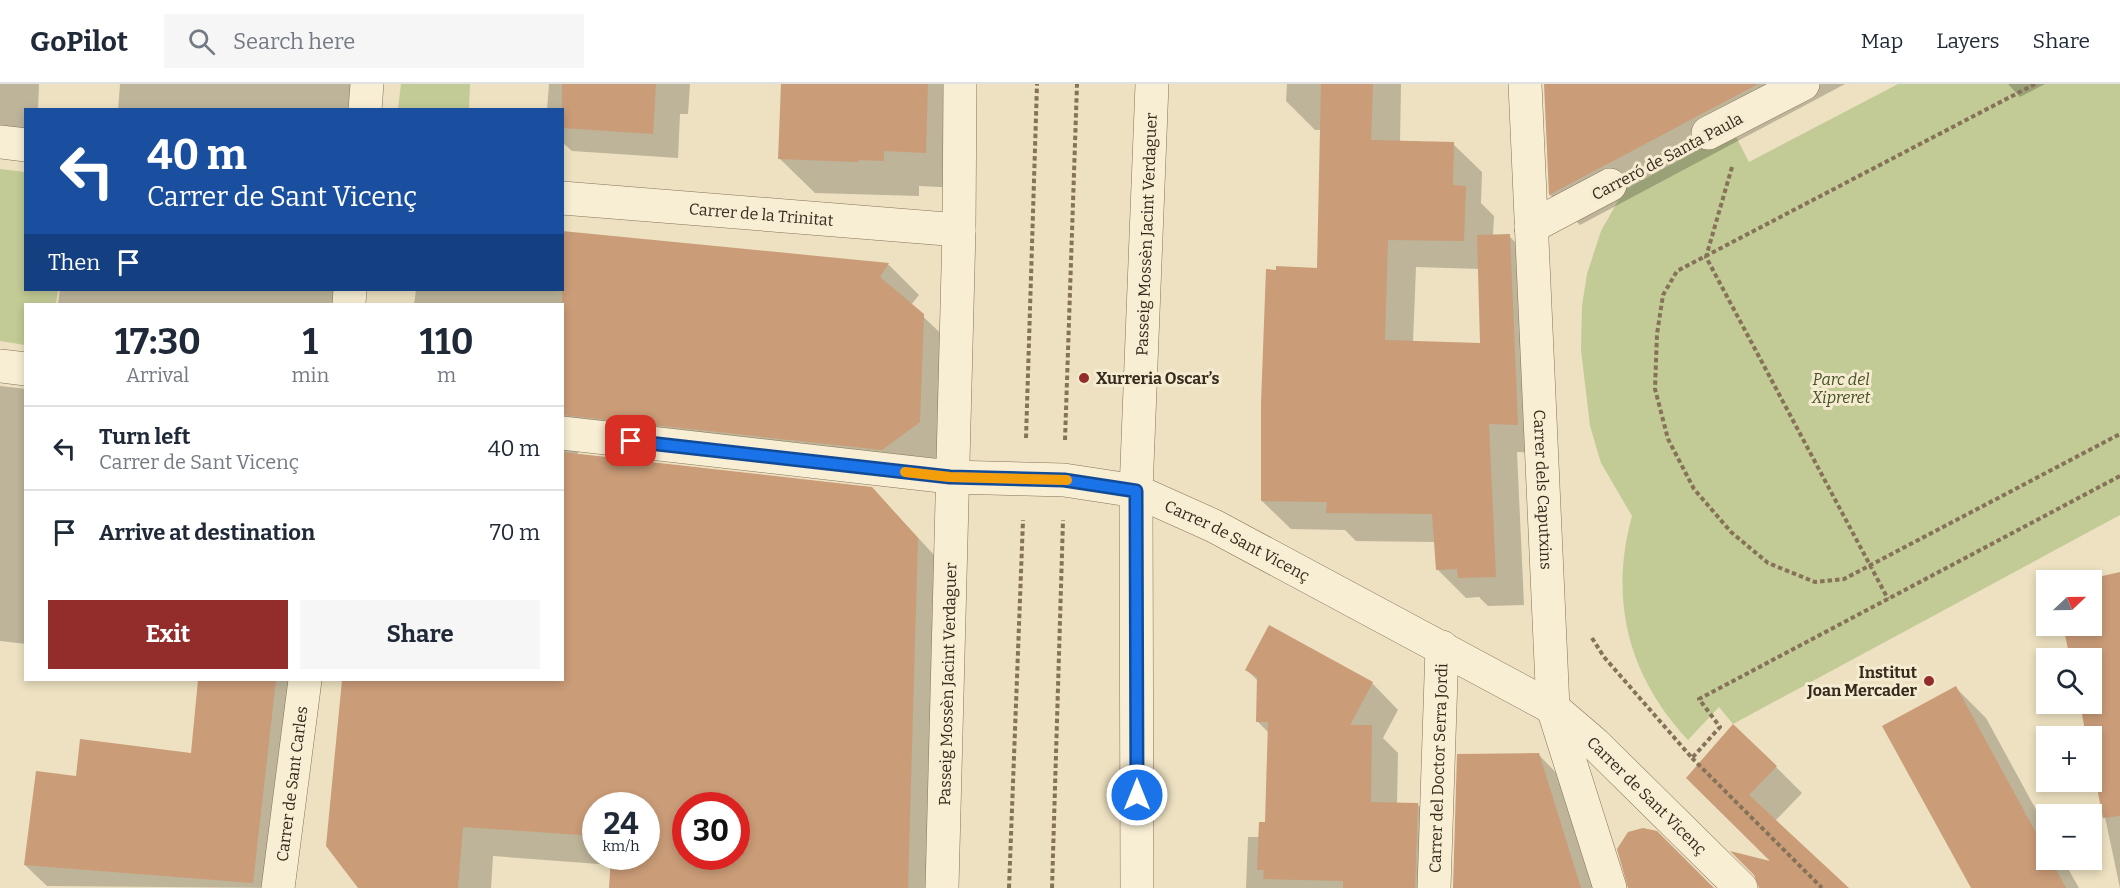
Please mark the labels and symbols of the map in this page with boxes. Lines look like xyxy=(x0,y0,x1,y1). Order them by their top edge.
street label: Carreró de Santa Paula xyxy=(1588,108,1746,204)
street label: Passeig Mossèn Jacint Verdaguer xyxy=(1132,112,1161,356)
street label: Carrer de la Trinitat xyxy=(688,199,835,230)
place label: Xurreria Oscar’s xyxy=(1096,369,1220,388)
park label: Parc del Xipreret xyxy=(1811,370,1871,407)
marker: Xurreria Oscar’s xyxy=(1077,371,1091,385)
street label: Carrer dels Caputxins xyxy=(1530,409,1556,570)
pin xyxy=(605,415,656,466)
street label: Carrer de Sant Vicenç xyxy=(1162,496,1313,586)
street label: Passeig Mossèn Jacint Verdaguer xyxy=(935,562,960,806)
north arrow xyxy=(2036,570,2102,636)
street label: Carrer del Doctor Serra Jordi xyxy=(1426,663,1451,873)
place label: Institut Joan Mercader xyxy=(1807,663,1918,700)
marker: Institut Joan Mercader xyxy=(1922,674,1936,688)
street label: Carrer de Sant Carles xyxy=(273,705,312,863)
street label: Carrer de Sant Vicenç xyxy=(1583,733,1710,859)
position arrow xyxy=(1105,763,1169,827)
speed limit sign: 30 xyxy=(672,792,750,870)

